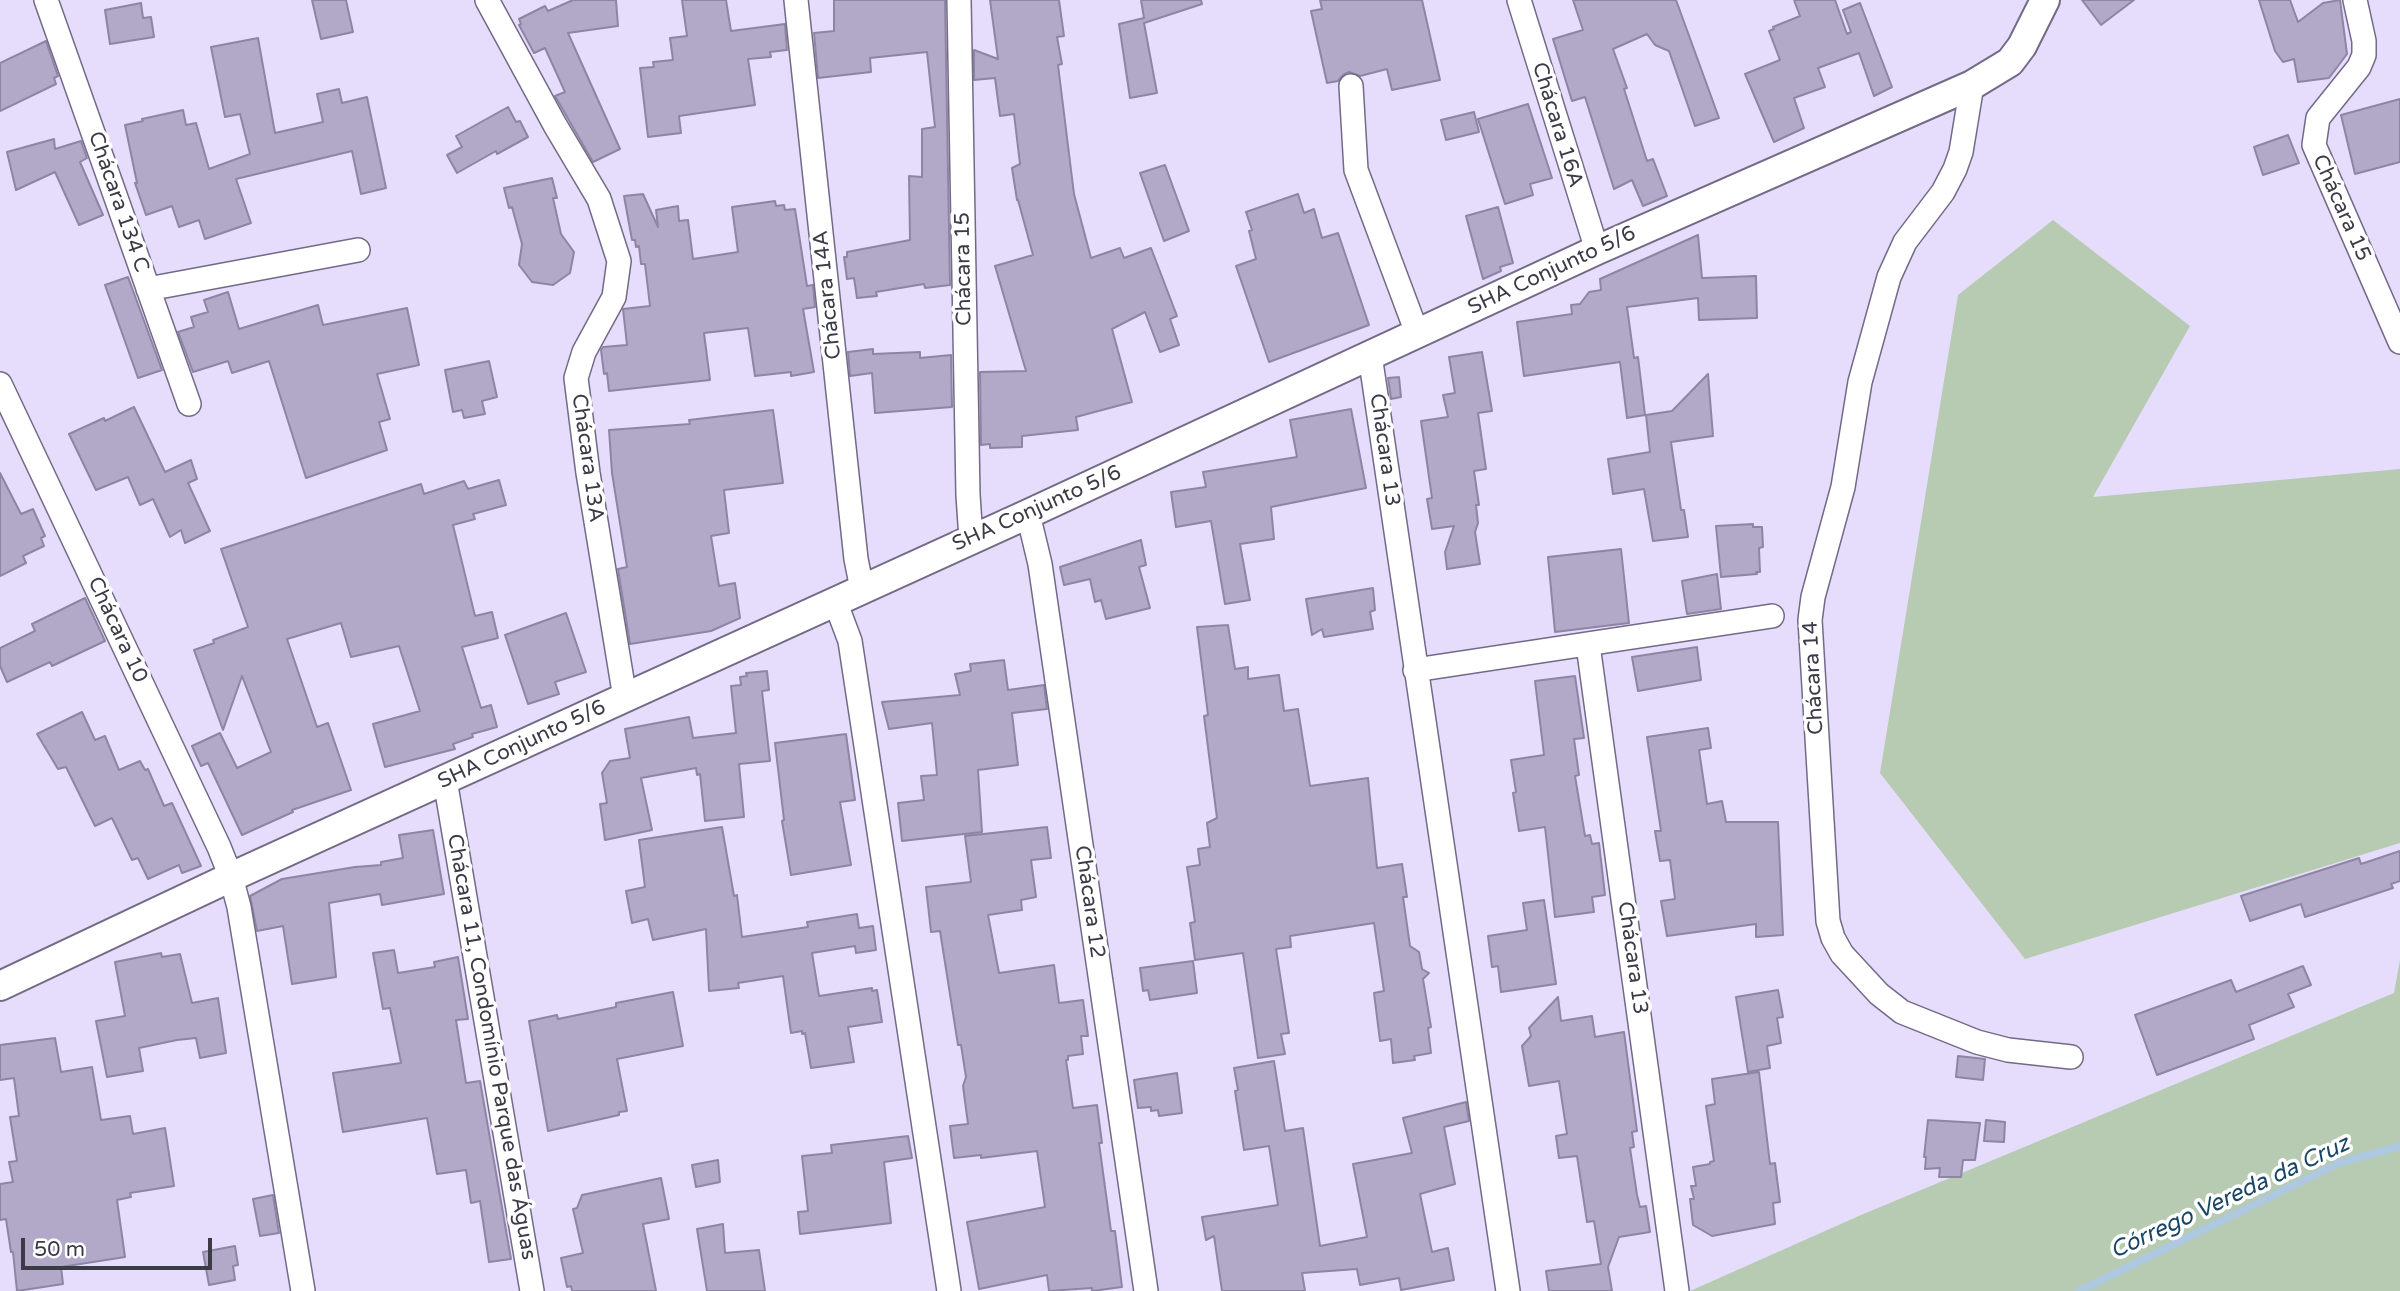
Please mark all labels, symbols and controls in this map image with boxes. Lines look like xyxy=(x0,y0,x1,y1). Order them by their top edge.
street label: Chácara 16A xyxy=(1526,59,1588,191)
street label: Chácara 134 C xyxy=(82,128,154,276)
street label: Chácara 15 xyxy=(2306,151,2376,265)
street label: Chácara 15 xyxy=(950,212,978,326)
street label: SHA Conjunto 5/6 xyxy=(1464,221,1640,321)
street label: Chácara 14A xyxy=(809,229,847,361)
street label: Chácara 13A xyxy=(566,392,608,524)
street label: Chácara 13 xyxy=(1364,392,1404,508)
street label: SHA Conjunto 5/6 xyxy=(949,460,1125,558)
street label: Chácara 10 xyxy=(82,573,152,687)
street label: Chácara 14 xyxy=(1798,620,1830,736)
street label: SHA Conjunto 5/6 xyxy=(434,695,610,795)
street label: Chácara 11, Condomínio Parque das Águas xyxy=(441,832,541,1262)
street label: Chácara 12 xyxy=(1069,844,1109,960)
street label: Chácara 13 xyxy=(1612,900,1652,1016)
water label: Córrego Vereda da Cruz xyxy=(2106,1130,2354,1266)
scale bar xyxy=(24,1224,215,1268)
text: 50 m xyxy=(34,1237,85,1262)

